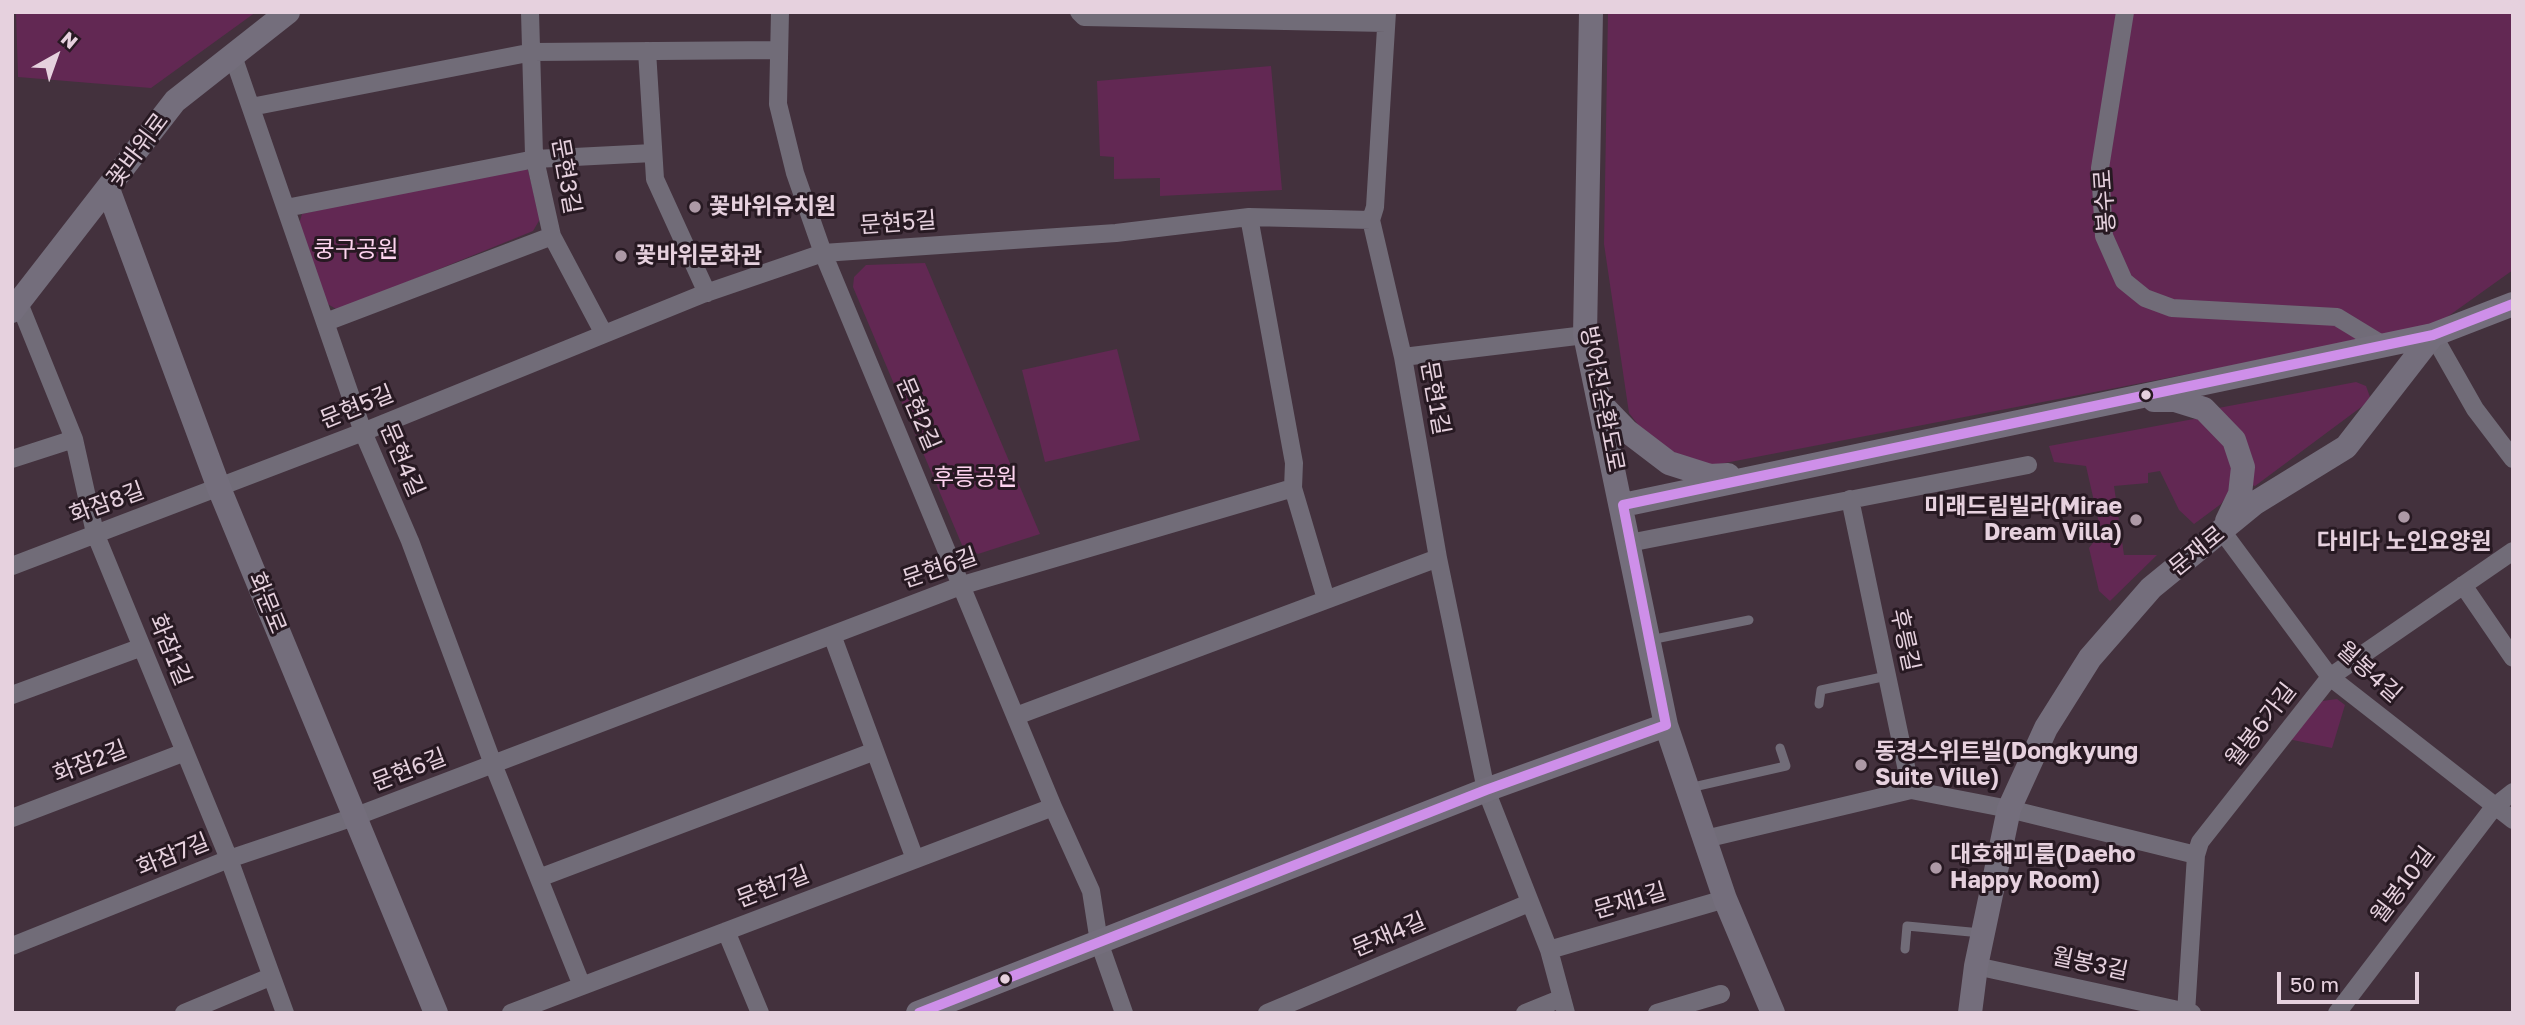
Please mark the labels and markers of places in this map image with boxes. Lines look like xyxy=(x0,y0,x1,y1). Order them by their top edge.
place label: 꽃바위유치원 xyxy=(709,193,836,221)
marker: 꽃바위유치원 xyxy=(687,199,703,215)
place label: 꽃바위문화관 xyxy=(635,242,762,270)
marker: 꽃바위문화관 xyxy=(613,248,629,264)
unlabelled marker xyxy=(2139,388,2153,402)
place label: 미래드림빌라(Mirae Dream Villa) xyxy=(1924,493,2122,547)
marker: 다비다 노인요양원 xyxy=(2396,509,2412,525)
marker: 미래드림빌라(Mirae Dream Villa) xyxy=(2128,512,2144,528)
place label: 다비다 노인요양원 xyxy=(2316,528,2492,556)
place label: 동경스위트빌(Dongkyung Suite Ville) xyxy=(1875,738,2138,792)
marker: 동경스위트빌(Dongkyung Suite Ville) xyxy=(1853,757,1869,773)
place label: 대호해피룸(Daeho Happy Room) xyxy=(1950,841,2136,895)
marker: 대호해피룸(Daeho Happy Room) xyxy=(1928,860,1944,876)
unlabelled marker xyxy=(998,972,1012,986)

